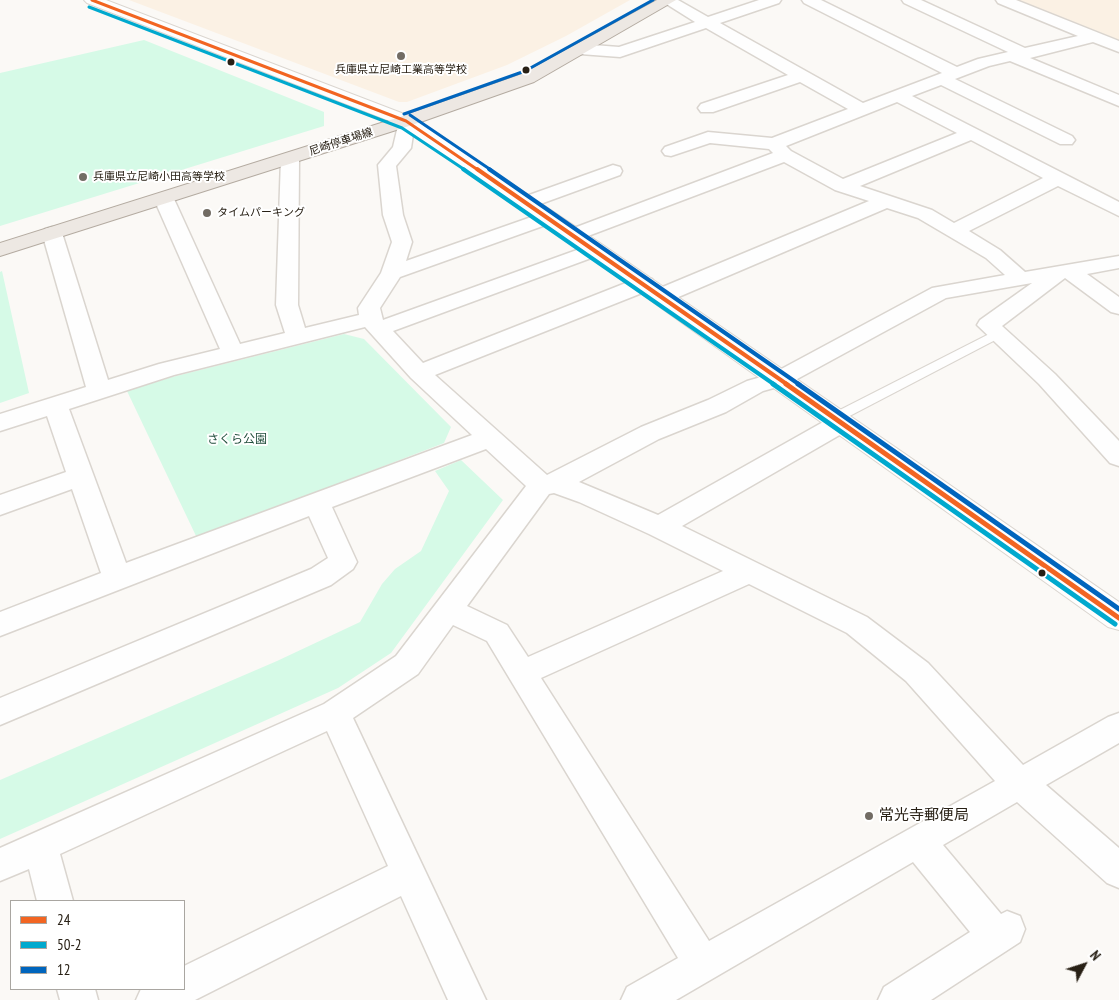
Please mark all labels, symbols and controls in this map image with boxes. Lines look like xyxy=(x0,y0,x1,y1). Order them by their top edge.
marker: 兵庫県立尼崎工業高等学校 xyxy=(395,50,407,62)
unlabelled marker xyxy=(226,57,236,67)
place label: 兵庫県立尼崎工業高等学校 xyxy=(335,63,467,77)
unlabelled marker xyxy=(521,65,531,75)
street label: 尼崎停車場線 xyxy=(308,126,374,158)
place label: 兵庫県立尼崎小田高等学校 xyxy=(93,170,225,184)
marker: 兵庫県立尼崎小田高等学校 xyxy=(77,171,89,183)
place label: タイムパーキング xyxy=(217,206,305,220)
marker: タイムパーキング xyxy=(201,207,213,219)
park label: さくら公園 xyxy=(207,433,267,447)
unlabelled marker xyxy=(1037,568,1047,578)
place label: 常光寺郵便局 xyxy=(879,807,969,825)
marker: 常光寺郵便局 xyxy=(863,810,875,822)
legend xyxy=(10,900,185,990)
text: 24 xyxy=(57,910,71,929)
text: 50-2 xyxy=(57,935,82,954)
north arrow xyxy=(1059,940,1109,990)
text: N xyxy=(1086,947,1105,964)
text: 12 xyxy=(57,960,71,979)

